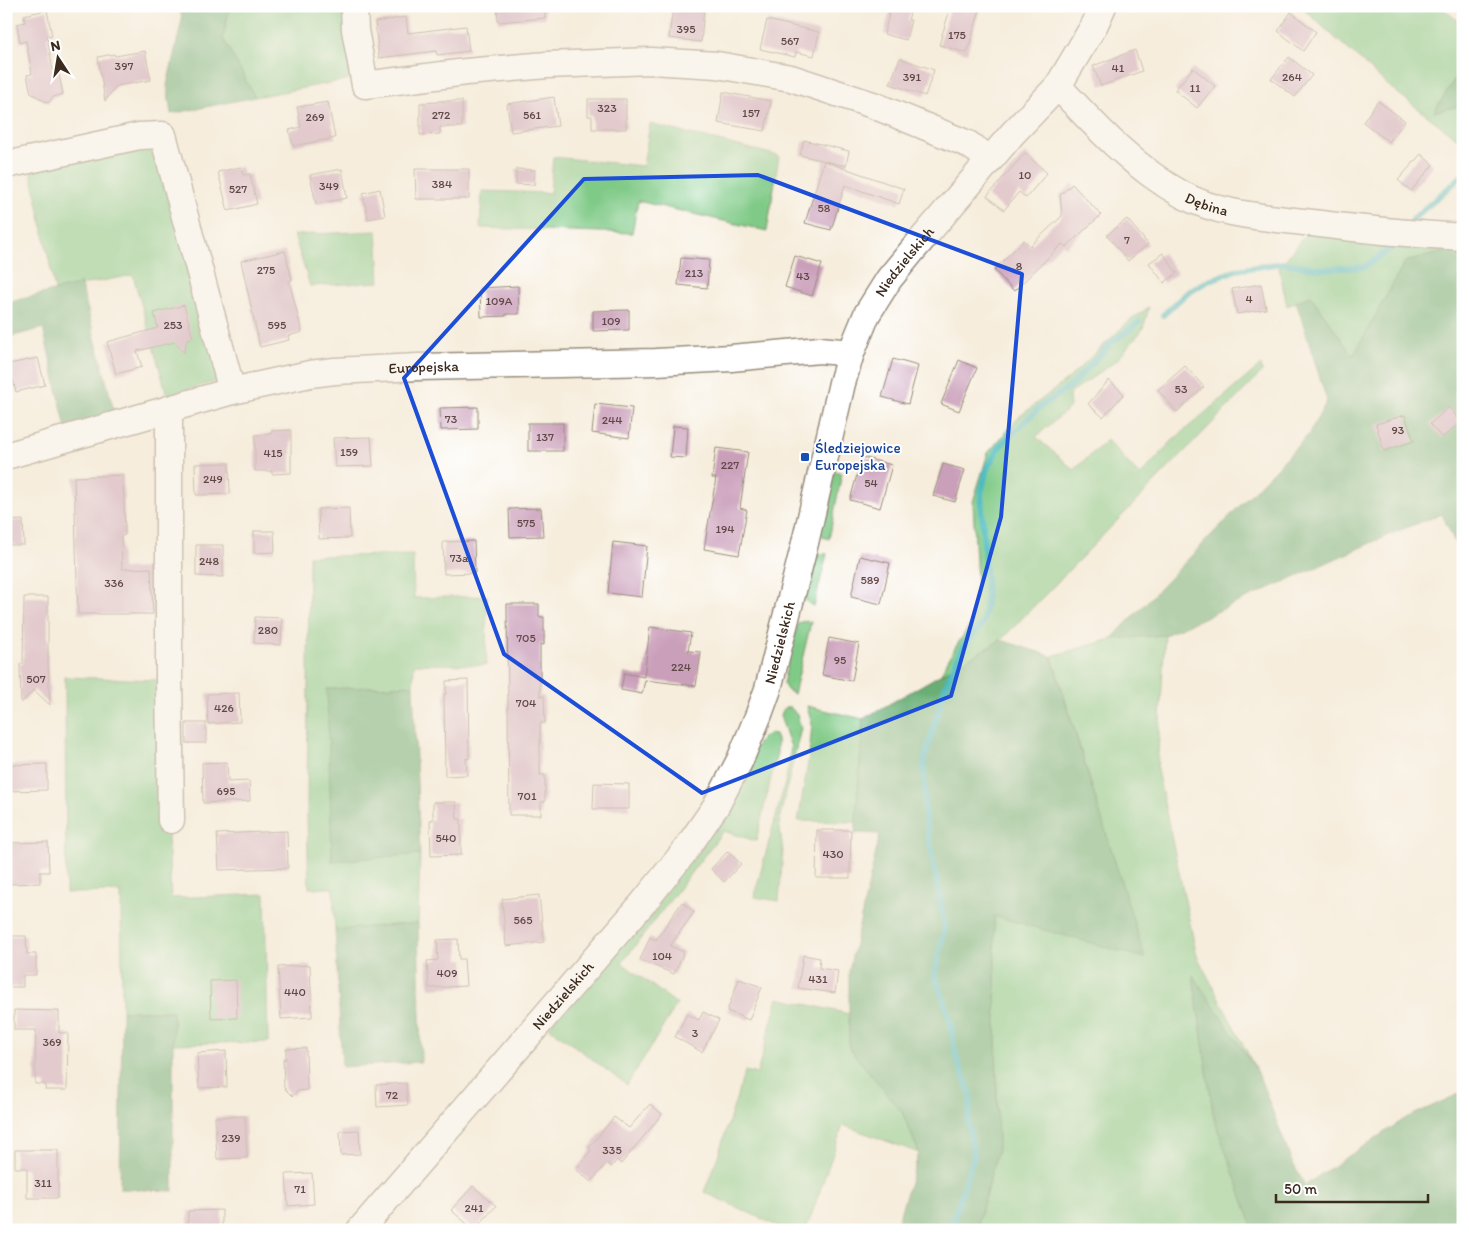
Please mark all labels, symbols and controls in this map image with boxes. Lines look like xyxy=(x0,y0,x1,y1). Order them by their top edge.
house number: 395 xyxy=(676,22,696,36)
house number: 175 xyxy=(948,28,966,42)
north arrow xyxy=(32,32,82,82)
house number: 567 xyxy=(781,34,799,48)
text: N xyxy=(49,36,62,55)
house number: 397 xyxy=(115,59,133,73)
house number: 41 xyxy=(1112,61,1125,75)
house number: 391 xyxy=(903,70,922,84)
house number: 264 xyxy=(1282,70,1302,84)
house number: 11 xyxy=(1189,81,1201,95)
house number: 323 xyxy=(597,101,617,115)
house number: 157 xyxy=(742,106,760,120)
house number: 272 xyxy=(432,108,451,122)
house number: 561 xyxy=(523,108,542,122)
house number: 269 xyxy=(306,110,324,124)
house number: 10 xyxy=(1019,168,1031,182)
house number: 384 xyxy=(432,177,452,191)
house number: 349 xyxy=(319,179,339,193)
house number: 527 xyxy=(229,182,247,196)
street label: Dębina xyxy=(1182,188,1230,220)
house number: 58 xyxy=(818,201,831,215)
street label: Niedzielskich xyxy=(871,223,938,300)
house number: 7 xyxy=(1124,233,1130,247)
house number: 8 xyxy=(1016,259,1023,273)
house number: 275 xyxy=(257,263,275,277)
house number: 213 xyxy=(685,266,704,280)
house number: 43 xyxy=(796,269,810,283)
house number: 4 xyxy=(1245,292,1253,306)
house number: 109A xyxy=(486,294,513,308)
house number: 109 xyxy=(601,314,621,328)
house number: 253 xyxy=(163,318,183,332)
house number: 595 xyxy=(268,318,286,332)
street label: Europejska xyxy=(388,357,459,377)
house number: 53 xyxy=(1175,382,1188,396)
house number: 73 xyxy=(445,412,458,426)
house number: 244 xyxy=(602,413,622,427)
house number: 93 xyxy=(1392,423,1405,437)
house number: 137 xyxy=(536,430,554,444)
place label: Śledziejowice Europejska xyxy=(815,439,901,474)
house number: 159 xyxy=(340,445,358,459)
house number: 415 xyxy=(263,446,283,460)
marker: Śledziejowice Europejska xyxy=(799,451,811,463)
house number: 227 xyxy=(721,458,739,472)
house number: 249 xyxy=(203,472,223,486)
house number: 54 xyxy=(864,476,878,490)
house number: 575 xyxy=(517,516,535,530)
house number: 194 xyxy=(715,522,735,536)
house number: 73a xyxy=(450,551,469,565)
house number: 248 xyxy=(199,554,219,568)
house number: 589 xyxy=(860,573,880,587)
house number: 336 xyxy=(104,576,124,590)
street label: Niedzielskich xyxy=(761,599,799,686)
house number: 280 xyxy=(258,623,278,637)
house number: 705 xyxy=(516,631,536,645)
house number: 95 xyxy=(834,653,846,667)
house number: 224 xyxy=(671,660,691,674)
house number: 507 xyxy=(26,672,46,686)
house number: 704 xyxy=(516,696,536,710)
house number: 426 xyxy=(214,701,234,715)
house number: 695 xyxy=(217,784,235,798)
house number: 701 xyxy=(518,789,537,803)
house number: 540 xyxy=(436,831,456,845)
house number: 430 xyxy=(822,847,844,861)
house number: 565 xyxy=(514,913,532,927)
house number: 104 xyxy=(652,949,672,963)
street label: Niedzielskich xyxy=(528,958,597,1034)
house number: 409 xyxy=(437,966,457,980)
house number: 431 xyxy=(808,972,828,986)
house number: 440 xyxy=(284,985,306,999)
house number: 3 xyxy=(692,1026,699,1040)
house number: 369 xyxy=(42,1035,62,1049)
house number: 72 xyxy=(386,1088,399,1102)
house number: 239 xyxy=(221,1131,241,1145)
house number: 335 xyxy=(602,1143,622,1157)
scale bar xyxy=(1276,1171,1429,1203)
house number: 311 xyxy=(34,1176,52,1190)
text: 50 m xyxy=(1284,1180,1317,1198)
house number: 71 xyxy=(294,1182,306,1196)
house number: 241 xyxy=(464,1201,484,1215)

